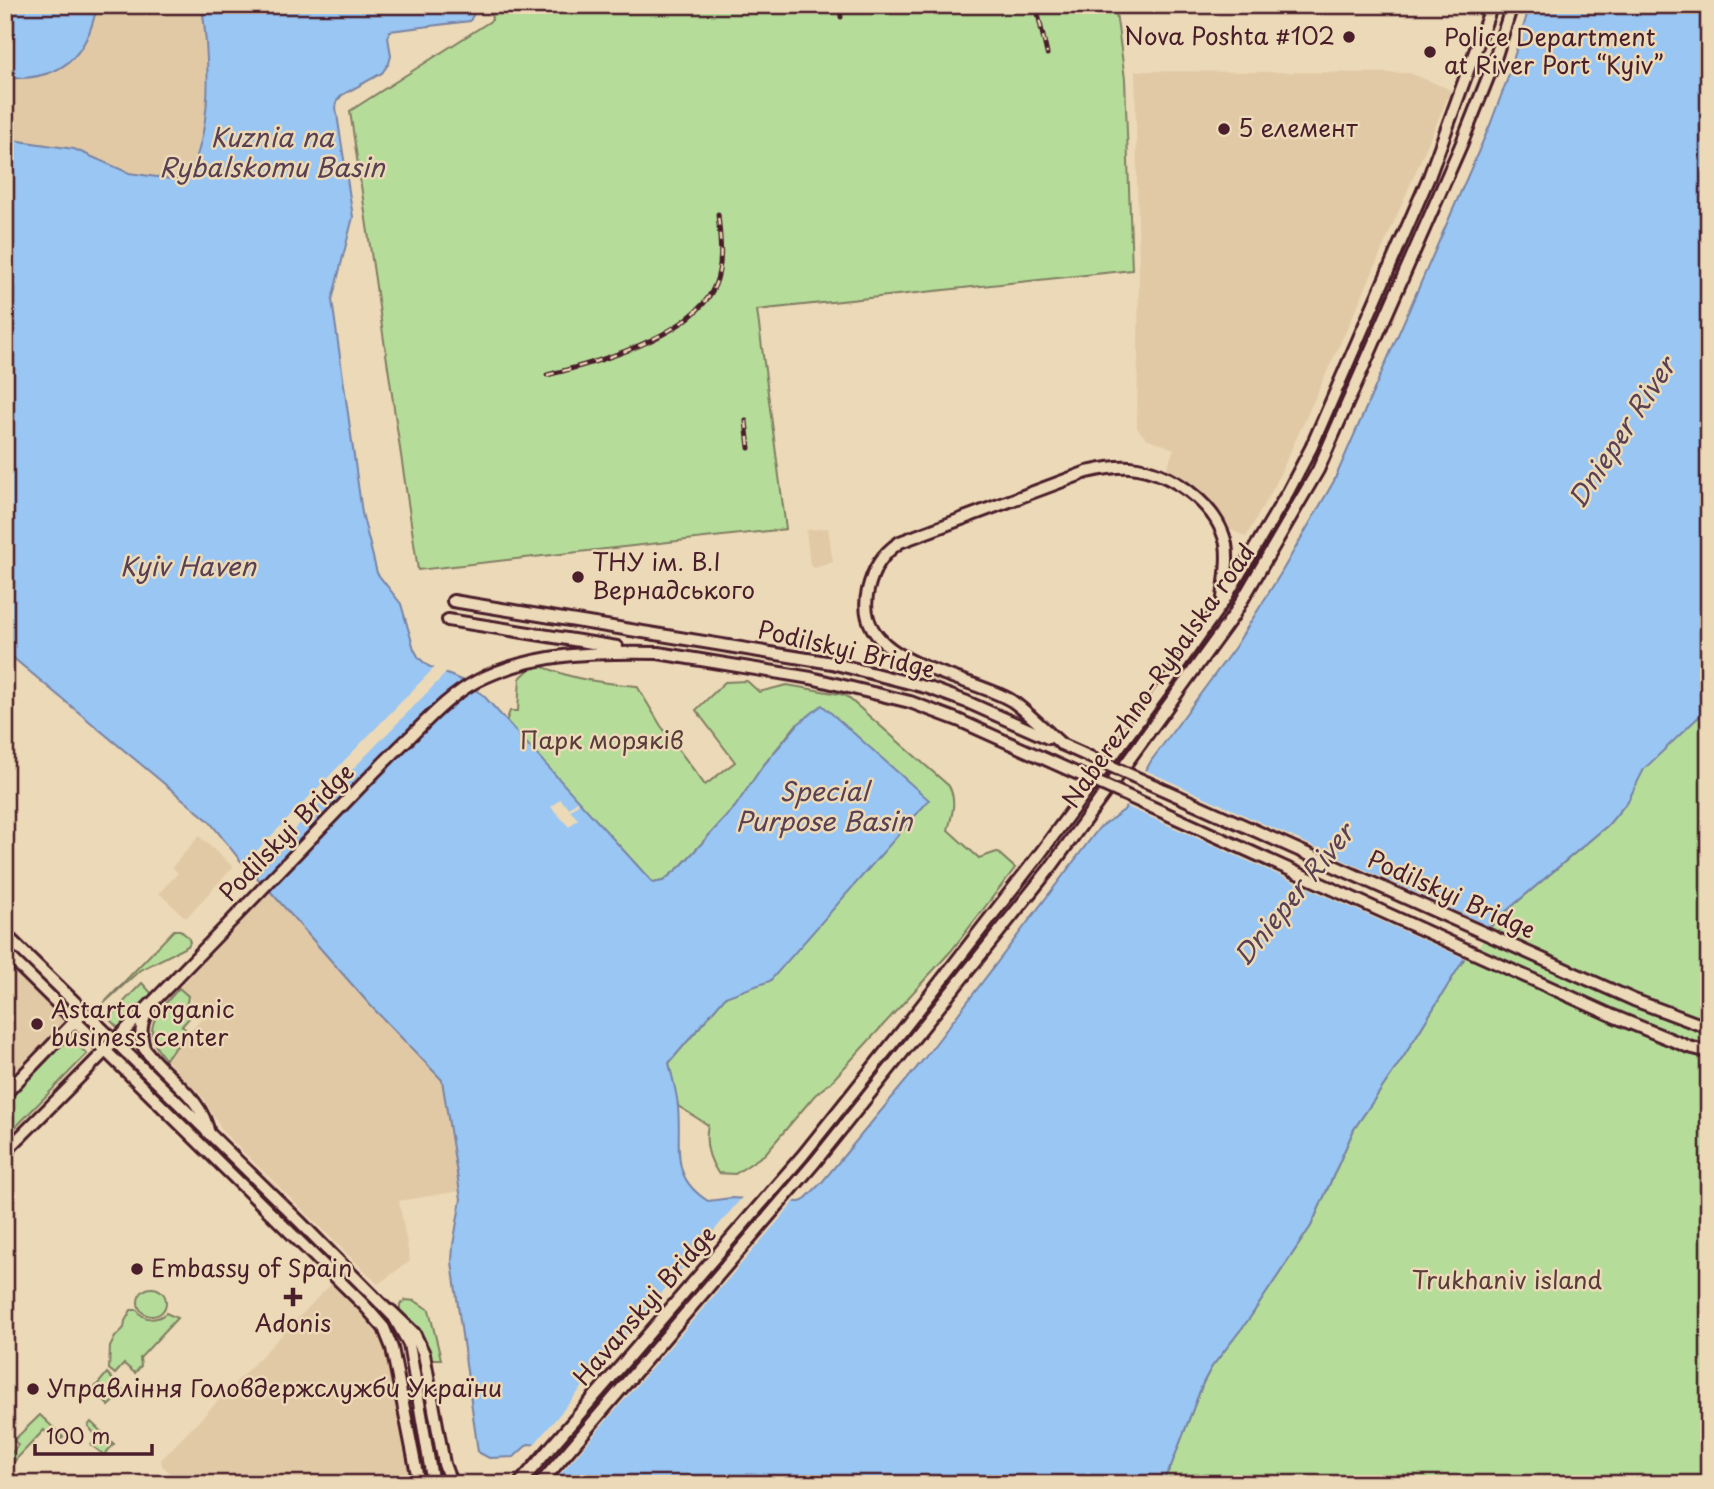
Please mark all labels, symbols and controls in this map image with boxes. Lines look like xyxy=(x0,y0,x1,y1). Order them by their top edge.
place label: Nova Poshta #102 xyxy=(1124,17,1335,53)
place label: Police Department at River Port “Kyiv” xyxy=(1444,18,1663,82)
marker: Nova Poshta #102 xyxy=(1341,29,1357,45)
marker: Police Department at River Port “Kyiv” xyxy=(1422,44,1438,60)
place label: 5 елемент xyxy=(1238,109,1358,145)
water label: Kuznia na Rybalskomu Basin xyxy=(159,117,386,186)
marker: 5 елемент xyxy=(1216,121,1232,137)
water label: Dnieper River xyxy=(1557,346,1686,515)
street label: Naberezhno-Rybalska road xyxy=(1052,535,1263,814)
place label: ТНУ ім. В.І Вернадського xyxy=(592,543,755,607)
water label: Kyiv Haven xyxy=(120,546,257,585)
marker: ТНУ ім. В.І Вернадського xyxy=(570,569,586,585)
street label: Podilskyi Bridge xyxy=(754,610,939,686)
park label: Парк моряків xyxy=(520,721,684,757)
street label: Podilskyi Bridge xyxy=(210,754,361,909)
water label: Special Purpose Basin xyxy=(736,771,914,840)
water label: Dnieper River xyxy=(1223,812,1364,973)
street label: Podilskyi Bridge xyxy=(1362,840,1542,946)
place label: Astarta organic business center xyxy=(51,990,234,1054)
marker: Astarta organic business center xyxy=(29,1016,45,1032)
street label: Havanskyi Bridge xyxy=(564,1217,723,1393)
place label: Embassy of Spain xyxy=(151,1249,352,1285)
marker: Embassy of Spain xyxy=(129,1261,145,1277)
park label: Trukhaniv island xyxy=(1412,1261,1603,1297)
marker: Adonis xyxy=(283,1287,303,1307)
place label: Adonis xyxy=(255,1304,331,1340)
place label: Управління Головдержслужби України xyxy=(47,1369,502,1405)
marker: Управління Головдержслужби України xyxy=(25,1381,41,1397)
scale bar xyxy=(35,1412,152,1456)
text: 100 m xyxy=(46,1419,110,1451)

